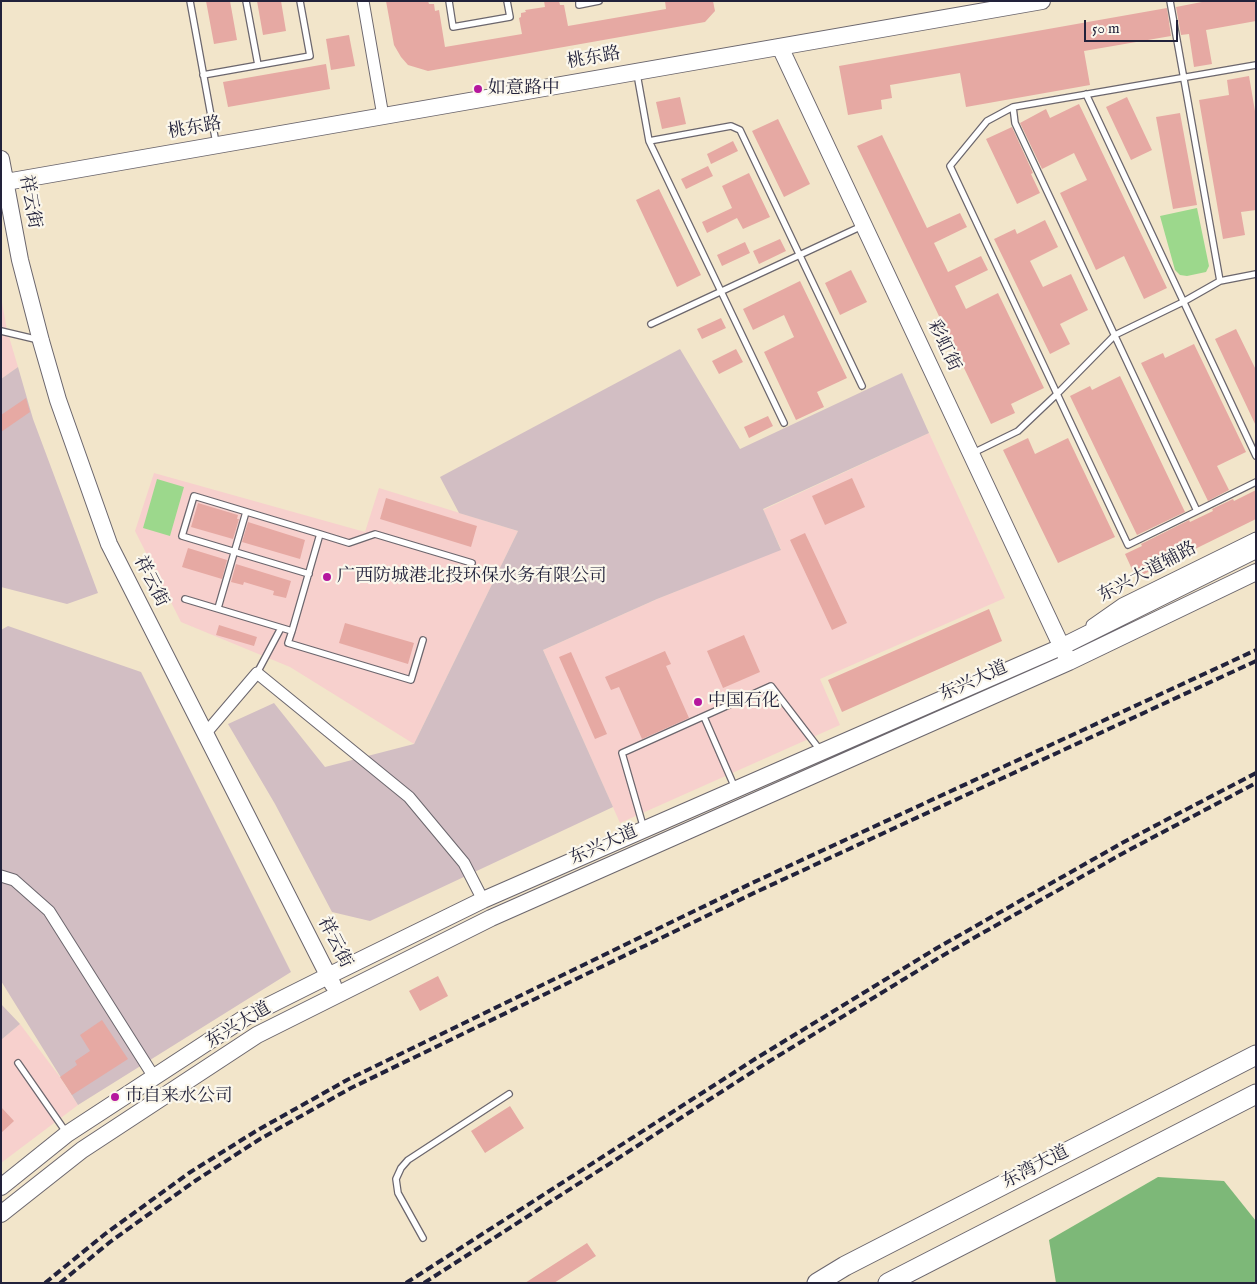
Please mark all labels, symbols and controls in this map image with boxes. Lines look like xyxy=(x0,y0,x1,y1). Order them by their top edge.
scale bar xyxy=(1087,10,1181,42)
text: 50 m xyxy=(1092,19,1120,38)
street label: 桃东路 xyxy=(566,44,622,74)
place label: 如意路中 xyxy=(488,78,560,100)
marker: 如意路中 xyxy=(472,83,484,95)
street label: 桃东路 xyxy=(167,114,223,144)
street label: 祥云街 xyxy=(14,174,44,230)
street label: 彩虹街 xyxy=(922,317,964,375)
street label: 东兴大道辅路 xyxy=(1095,538,1201,608)
street label: 祥云街 xyxy=(128,553,172,611)
place label: 广西防城港北投环保水务有限公司 xyxy=(337,566,607,588)
marker: 广西防城港北投环保水务有限公司 xyxy=(321,571,333,583)
street label: 东兴大道 xyxy=(937,657,1011,707)
place label: 中国石化 xyxy=(708,691,780,713)
marker: 中国石化 xyxy=(692,696,704,708)
street label: 东兴大道 xyxy=(567,821,641,871)
street label: 祥云街 xyxy=(312,914,356,972)
street label: 东兴大道 xyxy=(203,998,275,1054)
place label: 巿自来水公司 xyxy=(125,1086,233,1108)
marker: 巿自来水公司 xyxy=(109,1091,121,1103)
street label: 东湾大道 xyxy=(999,1142,1073,1194)

